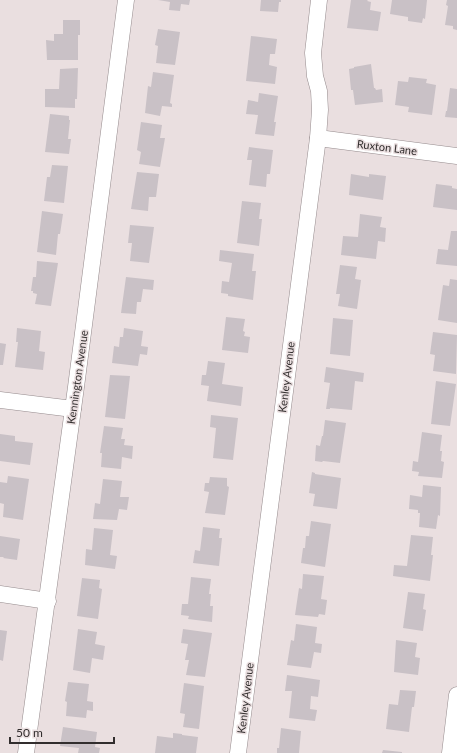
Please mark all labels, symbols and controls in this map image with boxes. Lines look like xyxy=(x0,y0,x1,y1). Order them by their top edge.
street label: Ruxton Lane xyxy=(356,137,418,157)
street label: Kennington Avenue xyxy=(64,329,90,425)
street label: Kenley Avenue xyxy=(275,341,297,413)
street label: Kenley Avenue xyxy=(234,662,256,734)
scale bar xyxy=(10,719,114,745)
text: 50 m xyxy=(16,725,43,740)

